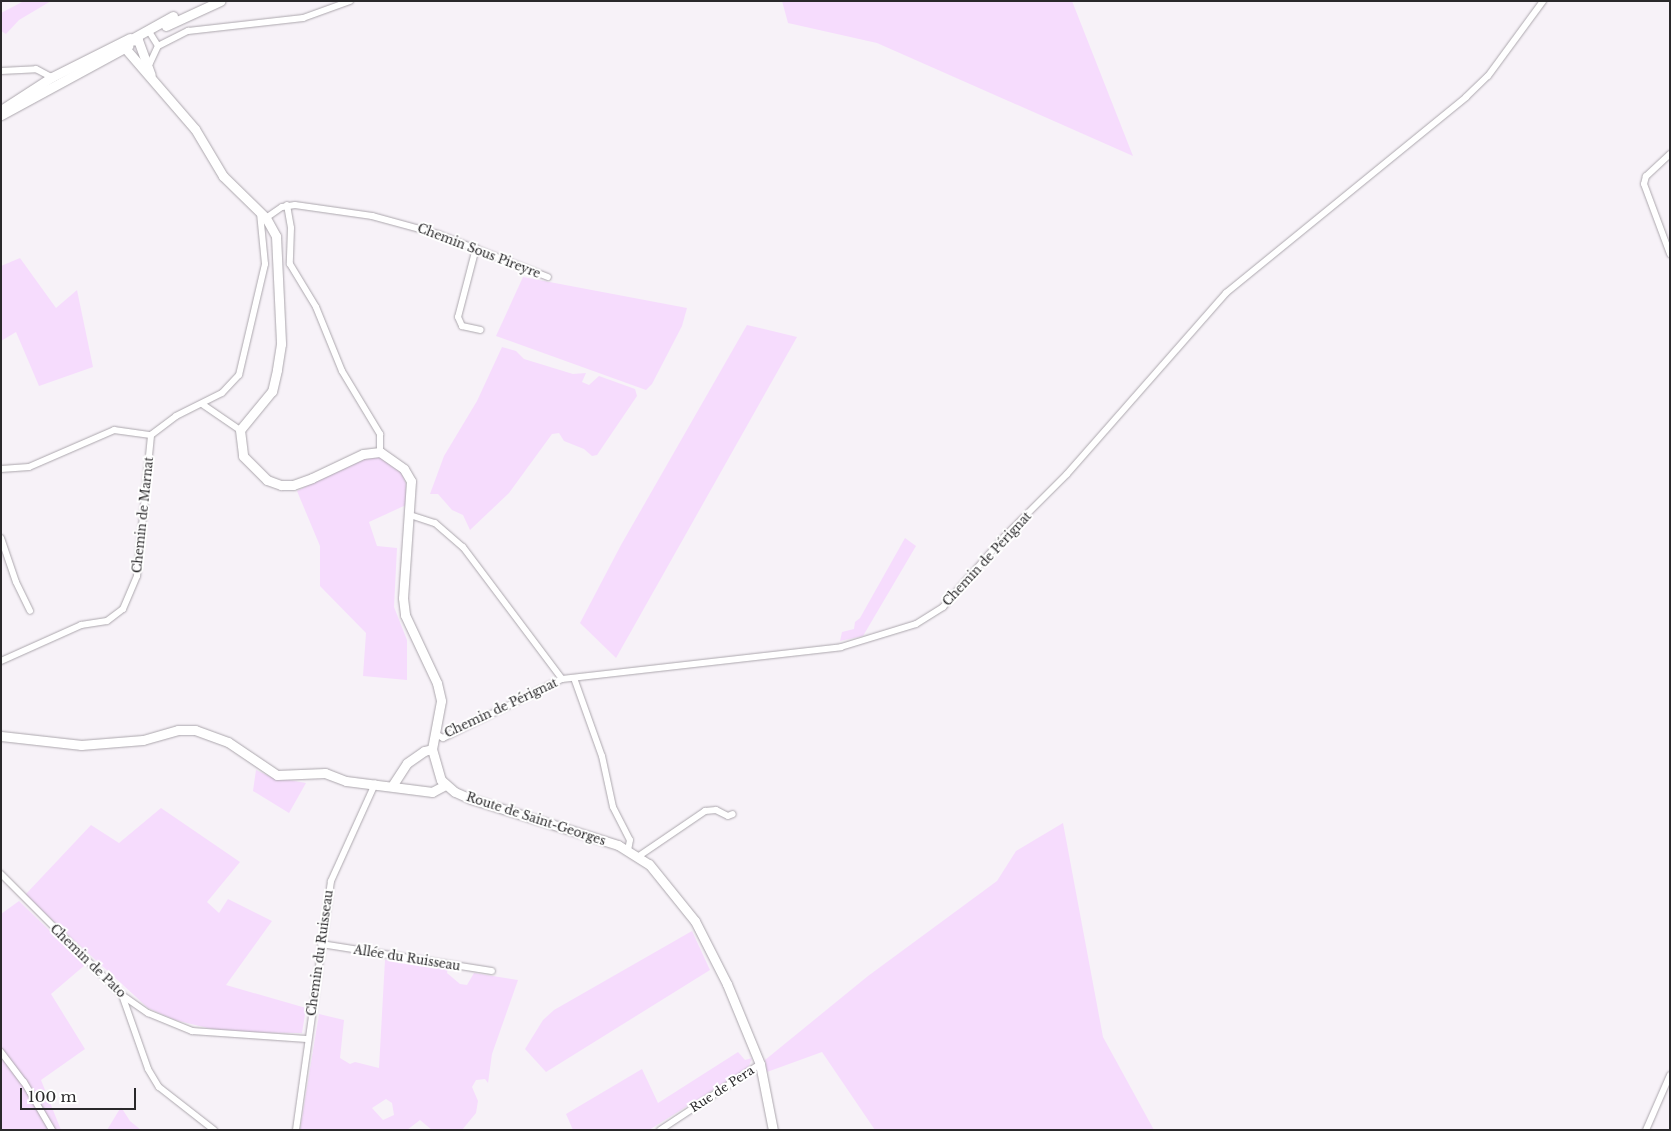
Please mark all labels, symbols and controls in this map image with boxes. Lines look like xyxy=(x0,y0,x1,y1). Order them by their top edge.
street label: Chemin Sous Pireyre xyxy=(415,221,543,281)
street label: Chemin de Marnat xyxy=(130,456,156,574)
street label: Chemin de Pérignat xyxy=(940,509,1034,609)
street label: Chemin de Pérignat xyxy=(442,675,560,741)
street label: Route de Saint-Georges xyxy=(465,790,607,848)
street label: Chemin du Ruisseau xyxy=(304,889,336,1017)
street label: Chemin de Pato xyxy=(47,921,129,1001)
street label: Allée du Ruisseau xyxy=(353,942,461,974)
street label: Rue de Pera xyxy=(687,1063,757,1115)
scale bar xyxy=(22,1078,139,1110)
text: 100 m xyxy=(28,1087,77,1106)

